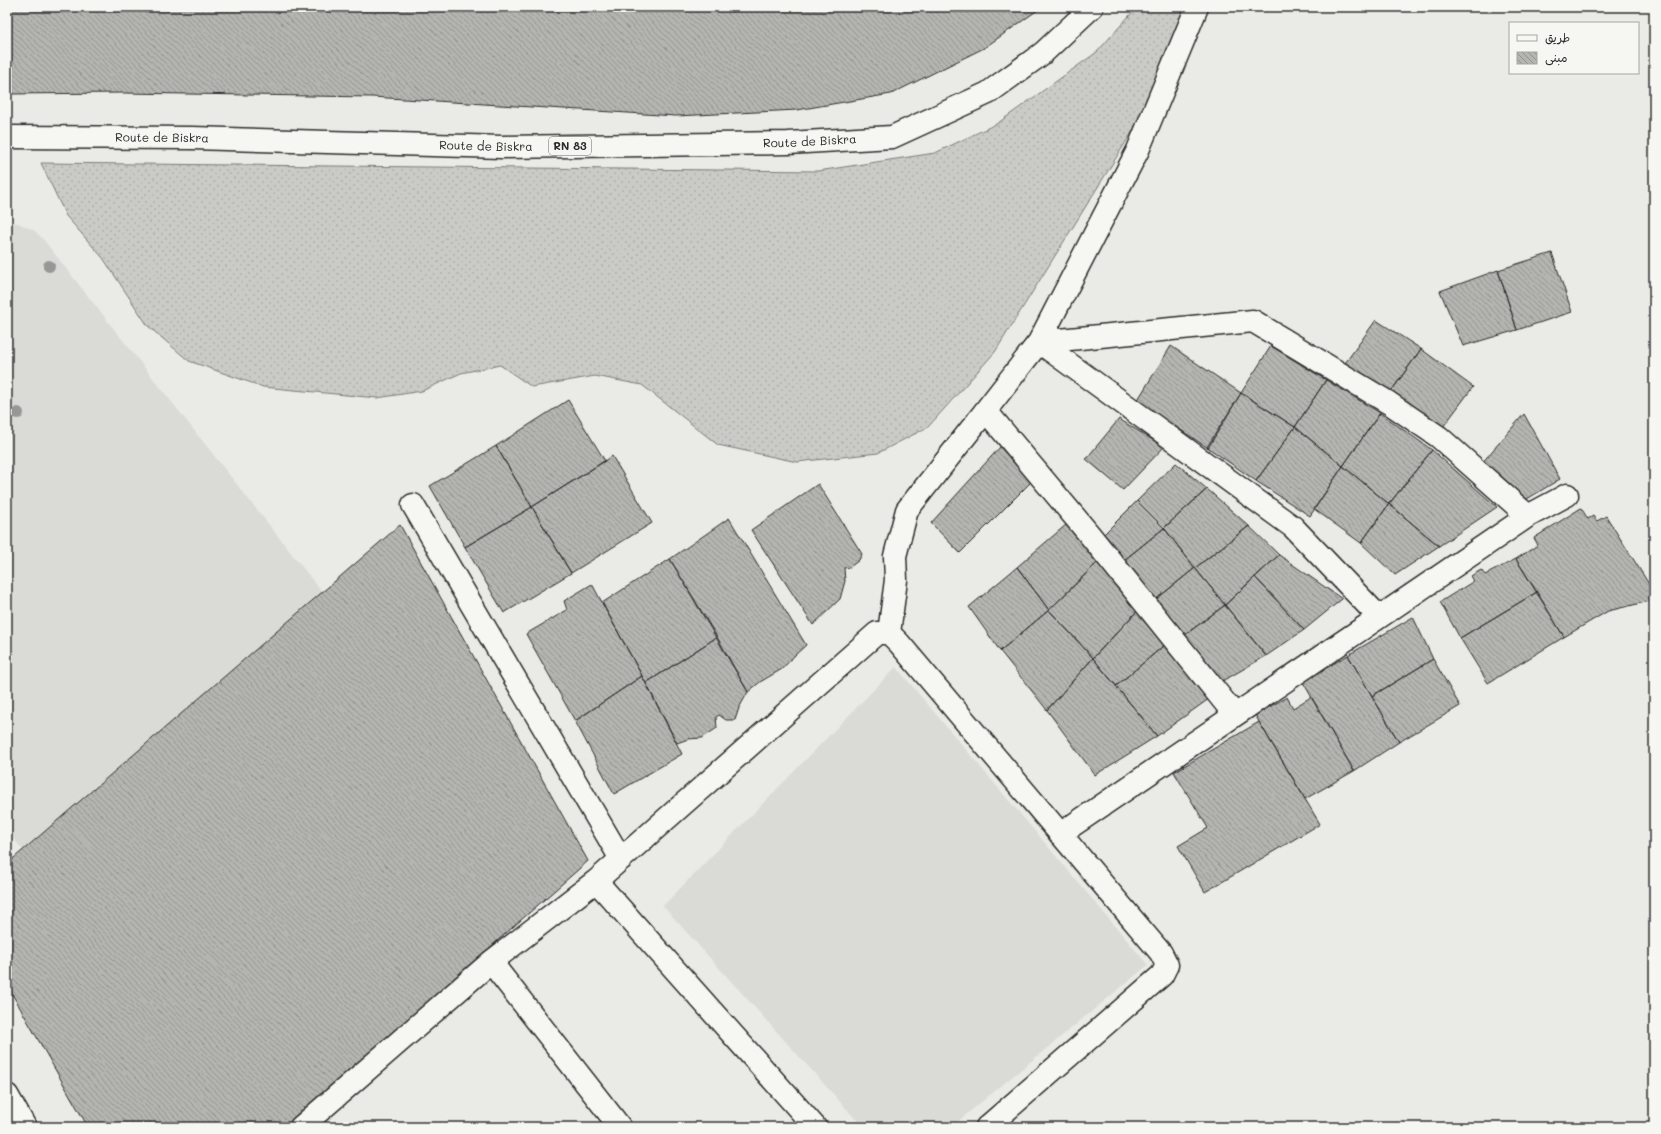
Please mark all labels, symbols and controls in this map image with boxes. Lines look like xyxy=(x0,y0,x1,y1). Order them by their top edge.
legend xyxy=(1509,22,1639,74)
text: طريق xyxy=(1545,29,1570,45)
text: مبنى xyxy=(1545,49,1568,66)
street label: Route de Biskra xyxy=(115,129,209,145)
street label: Route de Biskra xyxy=(763,130,857,150)
street label: Route de Biskra xyxy=(439,136,533,154)
road number: RN 83 xyxy=(549,137,591,155)

